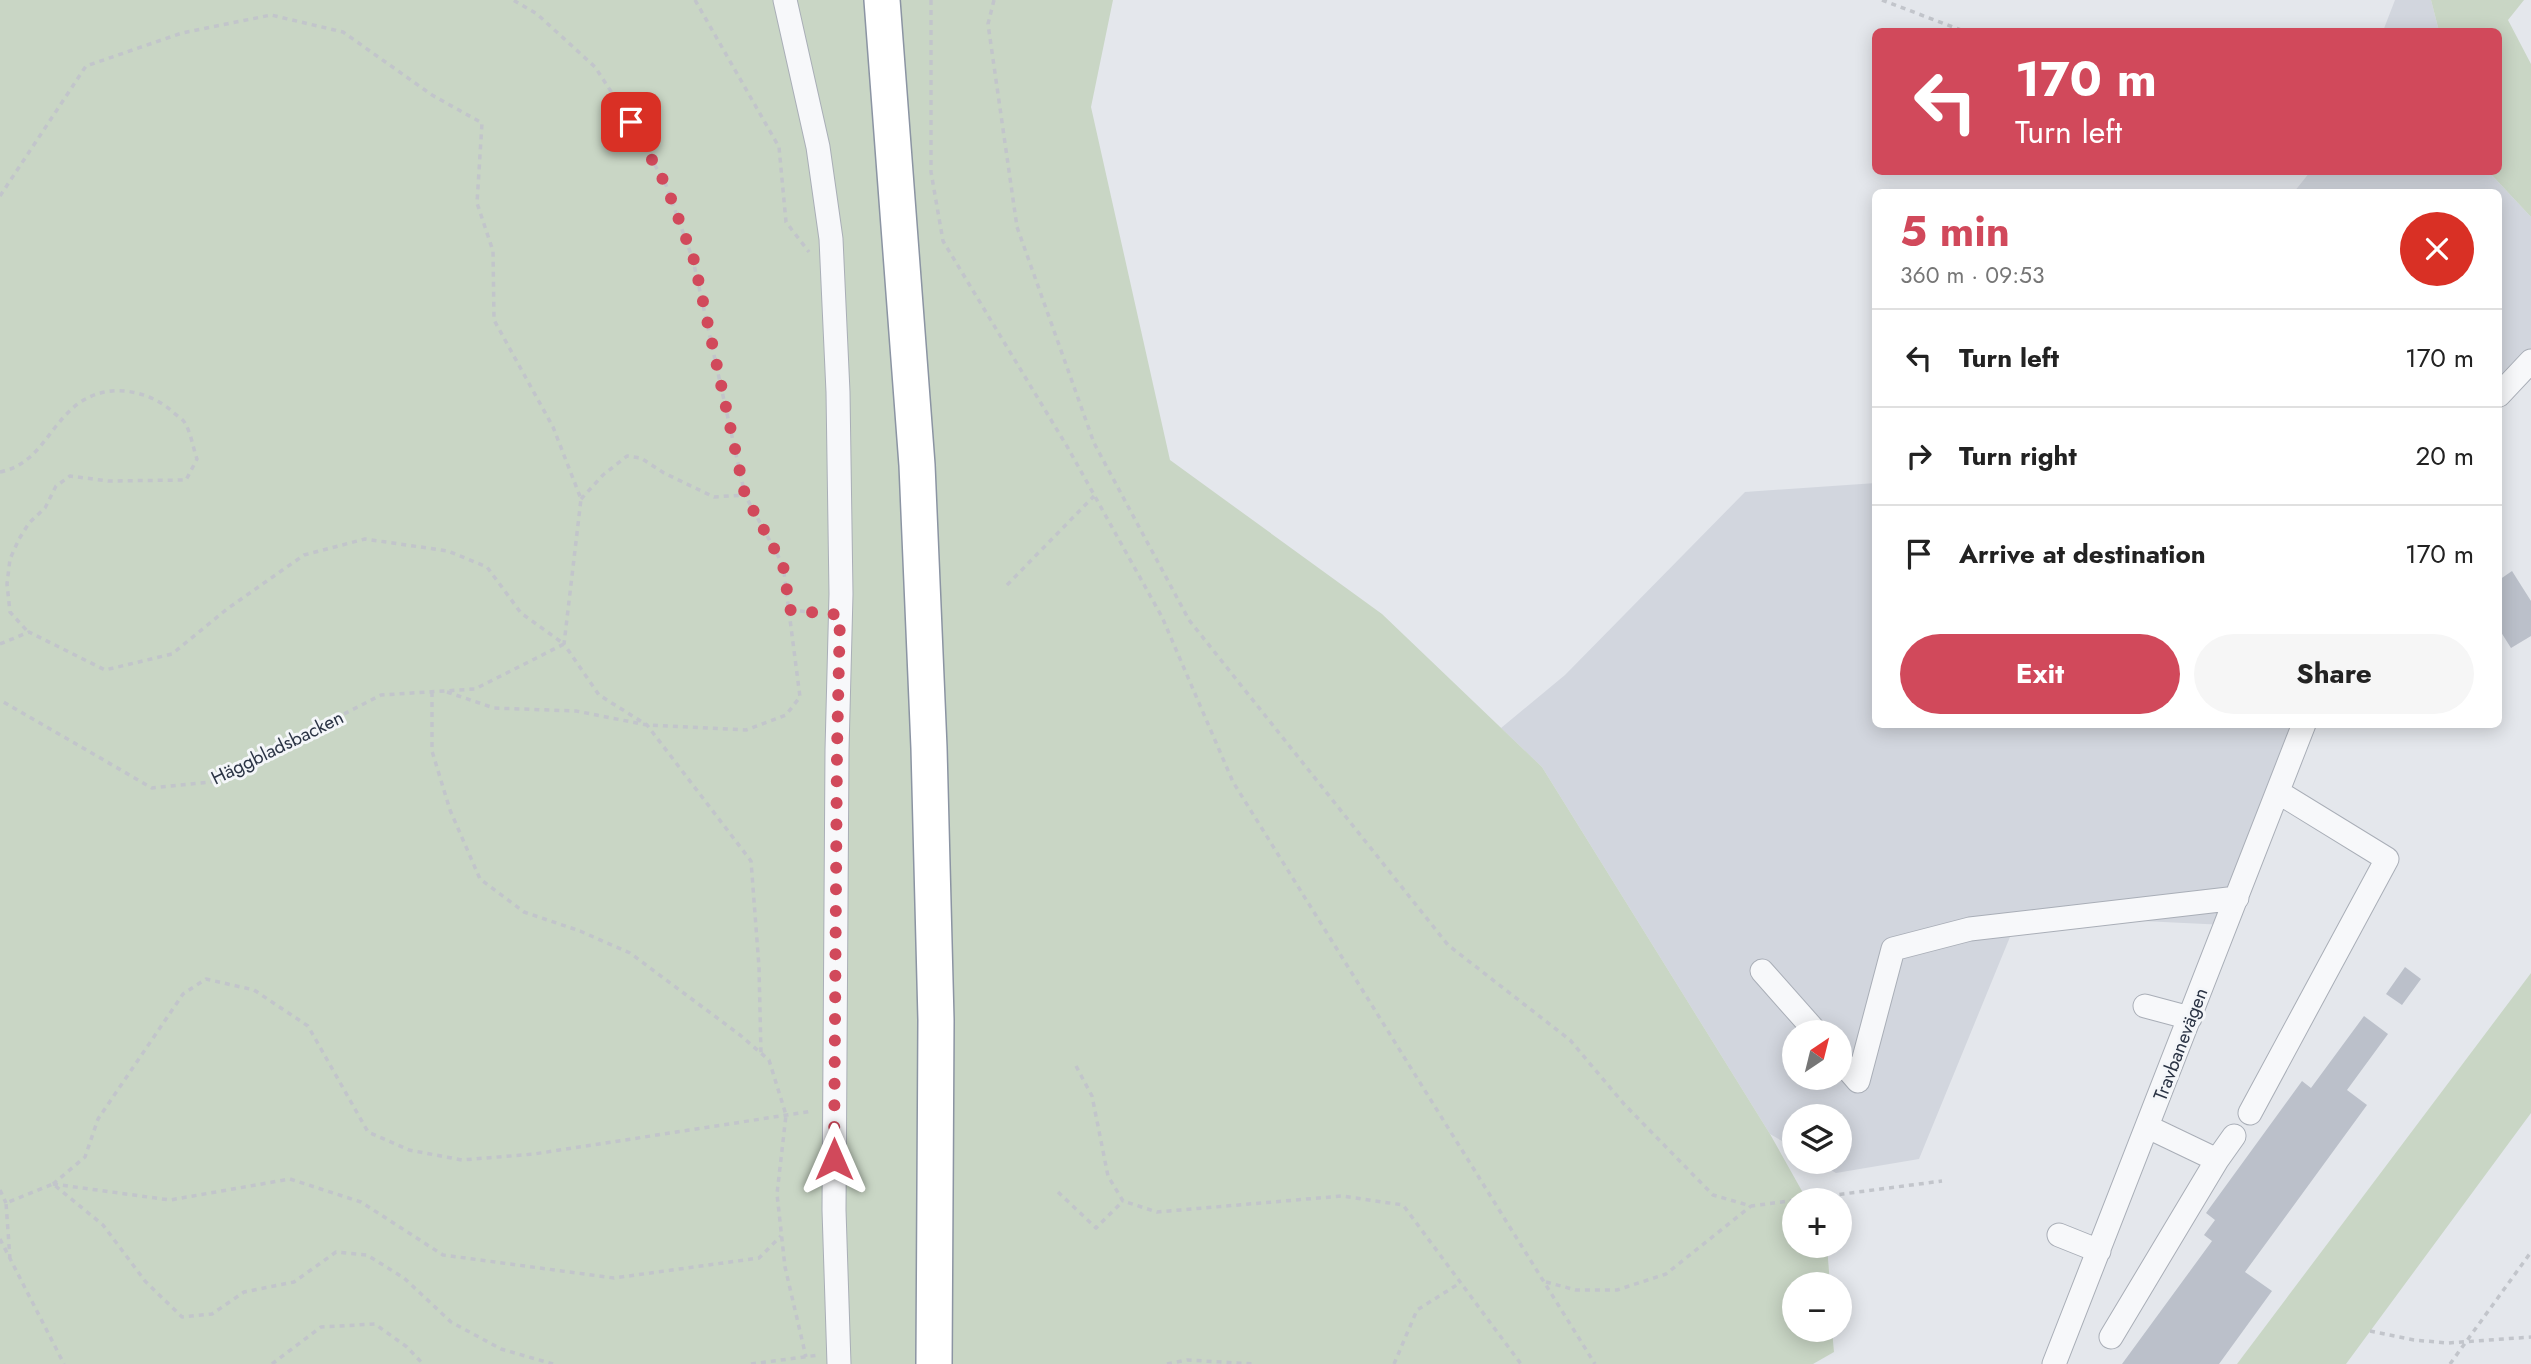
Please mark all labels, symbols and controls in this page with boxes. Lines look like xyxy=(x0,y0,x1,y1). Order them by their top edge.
text: 170 m xyxy=(2015,44,2157,114)
icon: left xyxy=(1900,56,1991,147)
pin xyxy=(601,92,661,152)
icon: arrive xyxy=(612,103,650,141)
text: Turn left xyxy=(2015,109,2122,155)
text: 5 min xyxy=(1900,201,2010,262)
button: close xyxy=(2400,212,2474,286)
text: 360 m · 09:53 xyxy=(1900,258,2045,292)
icon: left xyxy=(1900,339,1938,377)
text: Turn left xyxy=(1959,339,2059,377)
text: 170 m xyxy=(2405,339,2474,377)
icon: right xyxy=(1900,437,1938,475)
text: Turn right xyxy=(1959,437,2077,475)
text: 20 m xyxy=(2416,437,2474,475)
icon: arrive xyxy=(1900,535,1938,573)
text: Arrive at destination xyxy=(1959,535,2206,573)
text: 170 m xyxy=(2405,535,2474,573)
button: Exit xyxy=(1900,634,2180,714)
button: Share xyxy=(2194,634,2474,714)
street label: Häggbladsbacken xyxy=(207,704,348,791)
street label: Travbanevägen xyxy=(2147,984,2214,1104)
north arrow xyxy=(1782,1020,1852,1090)
map controls xyxy=(1782,1020,1852,1342)
button: layers xyxy=(1782,1104,1852,1174)
position arrow xyxy=(797,1122,871,1196)
button: + xyxy=(1782,1188,1852,1258)
button: − xyxy=(1782,1272,1852,1342)

